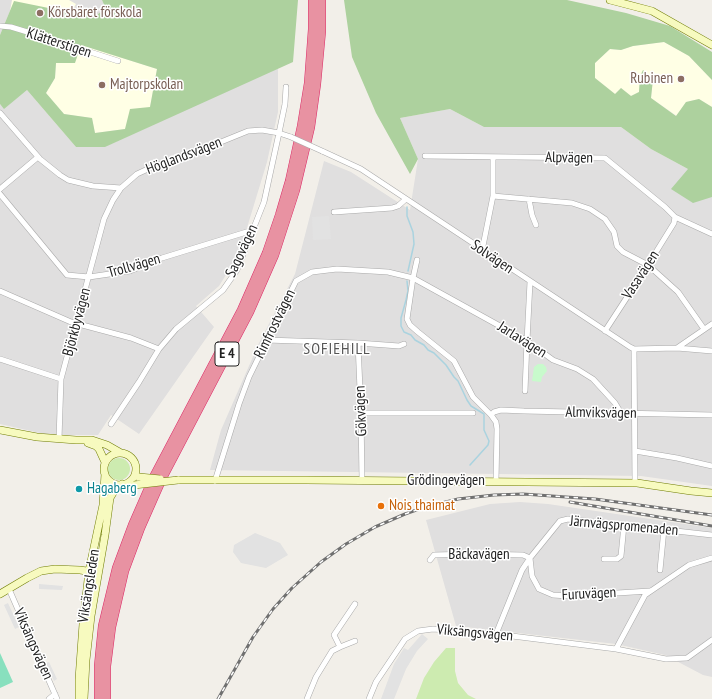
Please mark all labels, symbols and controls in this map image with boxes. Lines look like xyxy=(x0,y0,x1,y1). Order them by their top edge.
place label: Körsbäret förskola xyxy=(48,4,142,22)
marker: Körsbäret förskola xyxy=(35,8,45,18)
street label: Klätterstigen xyxy=(24,24,94,62)
place label: Rubinen xyxy=(630,70,673,88)
marker: Rubinen xyxy=(676,74,686,84)
place label: Majtorpskolan xyxy=(110,76,183,94)
marker: Majtorpskolan xyxy=(97,80,107,90)
street label: Höglandsvägen xyxy=(144,133,224,179)
street label: Alpvägen xyxy=(545,149,593,167)
street label: Sagovägen xyxy=(222,222,262,280)
street label: Solvägen xyxy=(467,236,517,278)
street label: Vasavägen xyxy=(619,247,663,303)
street label: Trollvägen xyxy=(106,250,162,282)
street label: Björkbyvägen xyxy=(59,286,95,358)
street label: Rimfrostvägen xyxy=(251,286,299,362)
street label: Jarlavägen xyxy=(494,318,550,362)
district label: SOFIEHILL xyxy=(303,339,371,359)
road number: E 4 xyxy=(215,342,239,366)
street label: Gökvägen xyxy=(351,385,371,437)
street label: Almviksvägen xyxy=(565,403,637,423)
street label: Grödingevägen xyxy=(407,472,485,490)
place label: Hagaberg xyxy=(87,480,137,498)
marker: Hagaberg xyxy=(74,484,84,494)
place label: Nois thaimat xyxy=(389,497,455,515)
marker: Nois thaimat xyxy=(376,501,386,511)
street label: Järnvägspromenaden xyxy=(569,512,679,540)
street label: Bäckavägen xyxy=(448,546,510,564)
street label: Viksängsleden xyxy=(74,548,104,624)
street label: Furuvägen xyxy=(561,584,617,604)
street label: Viksängsvägen xyxy=(9,605,57,683)
street label: Viksängsvägen xyxy=(436,621,514,645)

